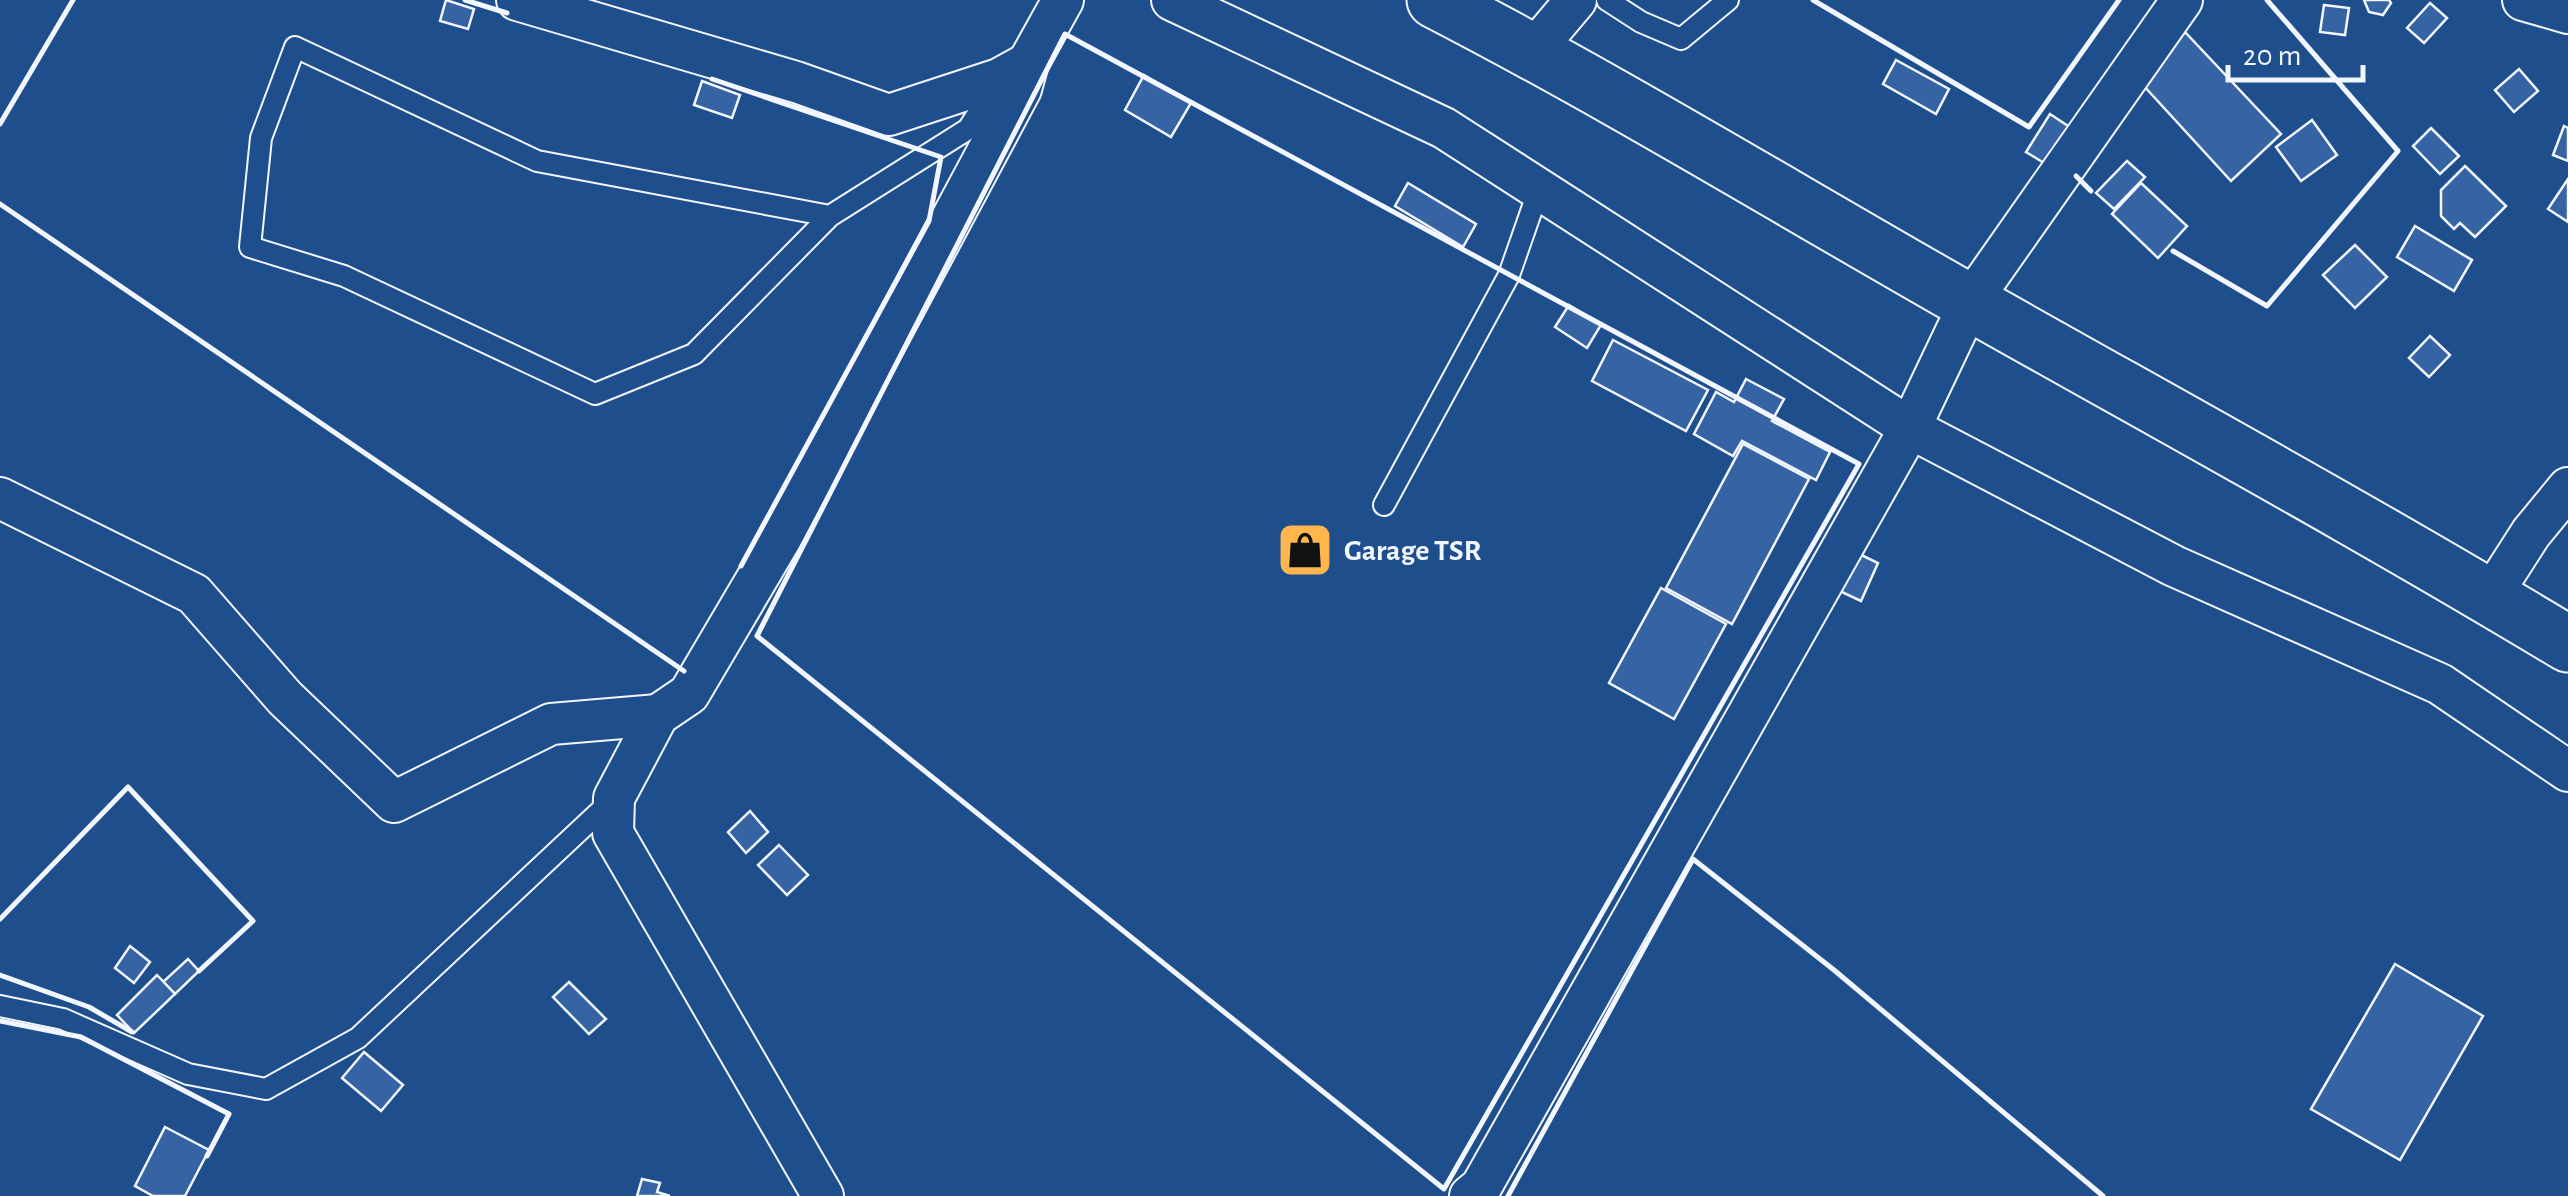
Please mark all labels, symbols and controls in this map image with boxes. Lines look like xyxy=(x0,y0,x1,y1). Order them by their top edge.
scale bar xyxy=(2228,20,2363,82)
text: 20 m xyxy=(2243,41,2301,71)
shop icon: Garage TSR xyxy=(1275,520,1335,580)
place label: Garage TSR xyxy=(1344,536,1482,566)

